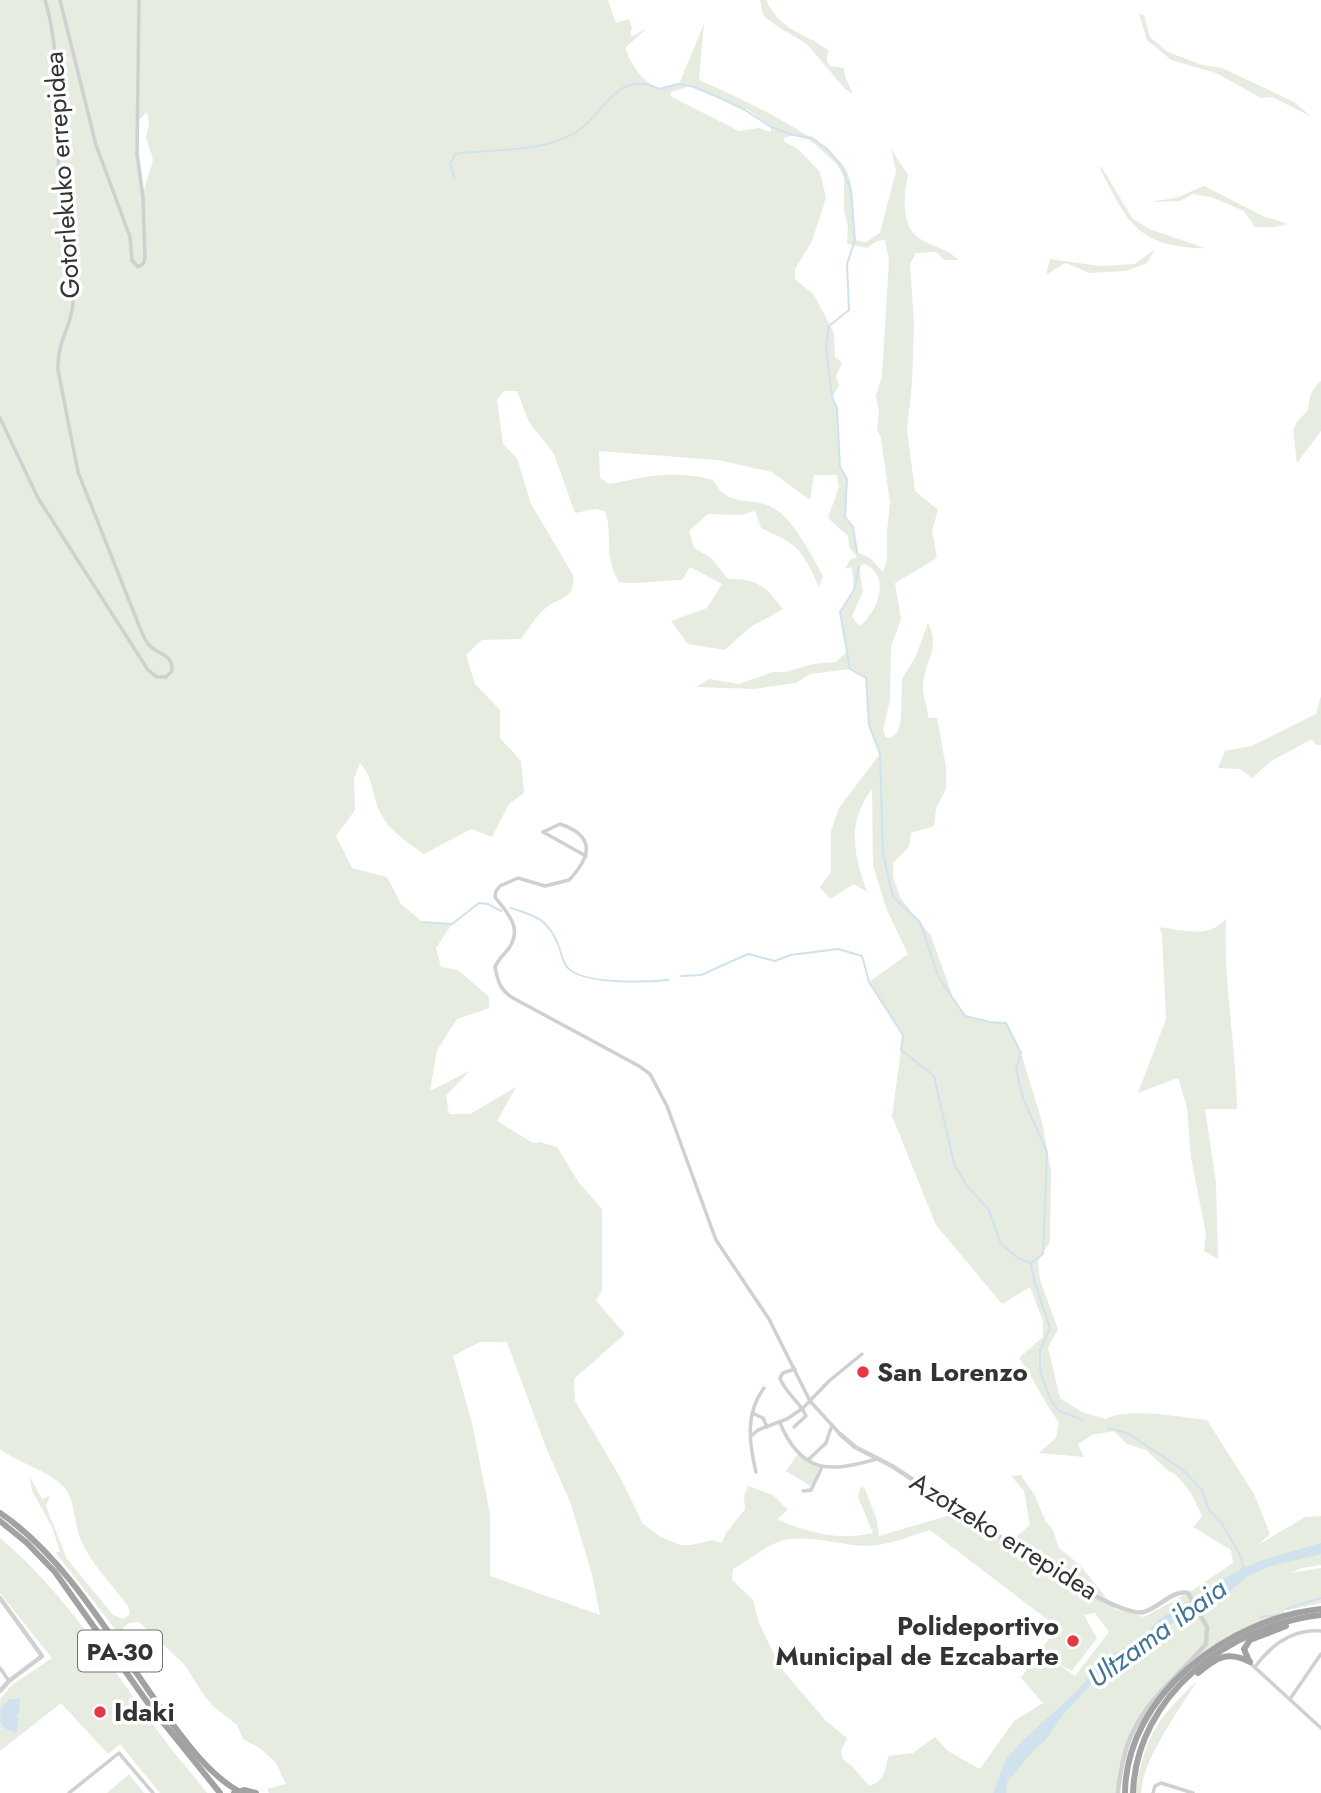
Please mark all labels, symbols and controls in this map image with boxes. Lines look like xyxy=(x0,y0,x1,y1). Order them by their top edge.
street label: Gotorlekuko errepidea xyxy=(34,50,90,300)
place label: San Lorenzo xyxy=(877,1353,1028,1391)
marker: San Lorenzo xyxy=(855,1364,871,1380)
street label: Azotzeko errepidea xyxy=(903,1463,1105,1609)
water label: Ultzama ibaia xyxy=(1079,1568,1236,1698)
place label: Polideportivo Municipal de Ezcabarte xyxy=(775,1607,1059,1675)
road number: PA-30 xyxy=(78,1630,162,1672)
marker: Polideportivo Municipal de Ezcabarte xyxy=(1065,1633,1081,1649)
place label: Idaki xyxy=(114,1693,175,1731)
marker: Idaki xyxy=(92,1704,108,1720)

